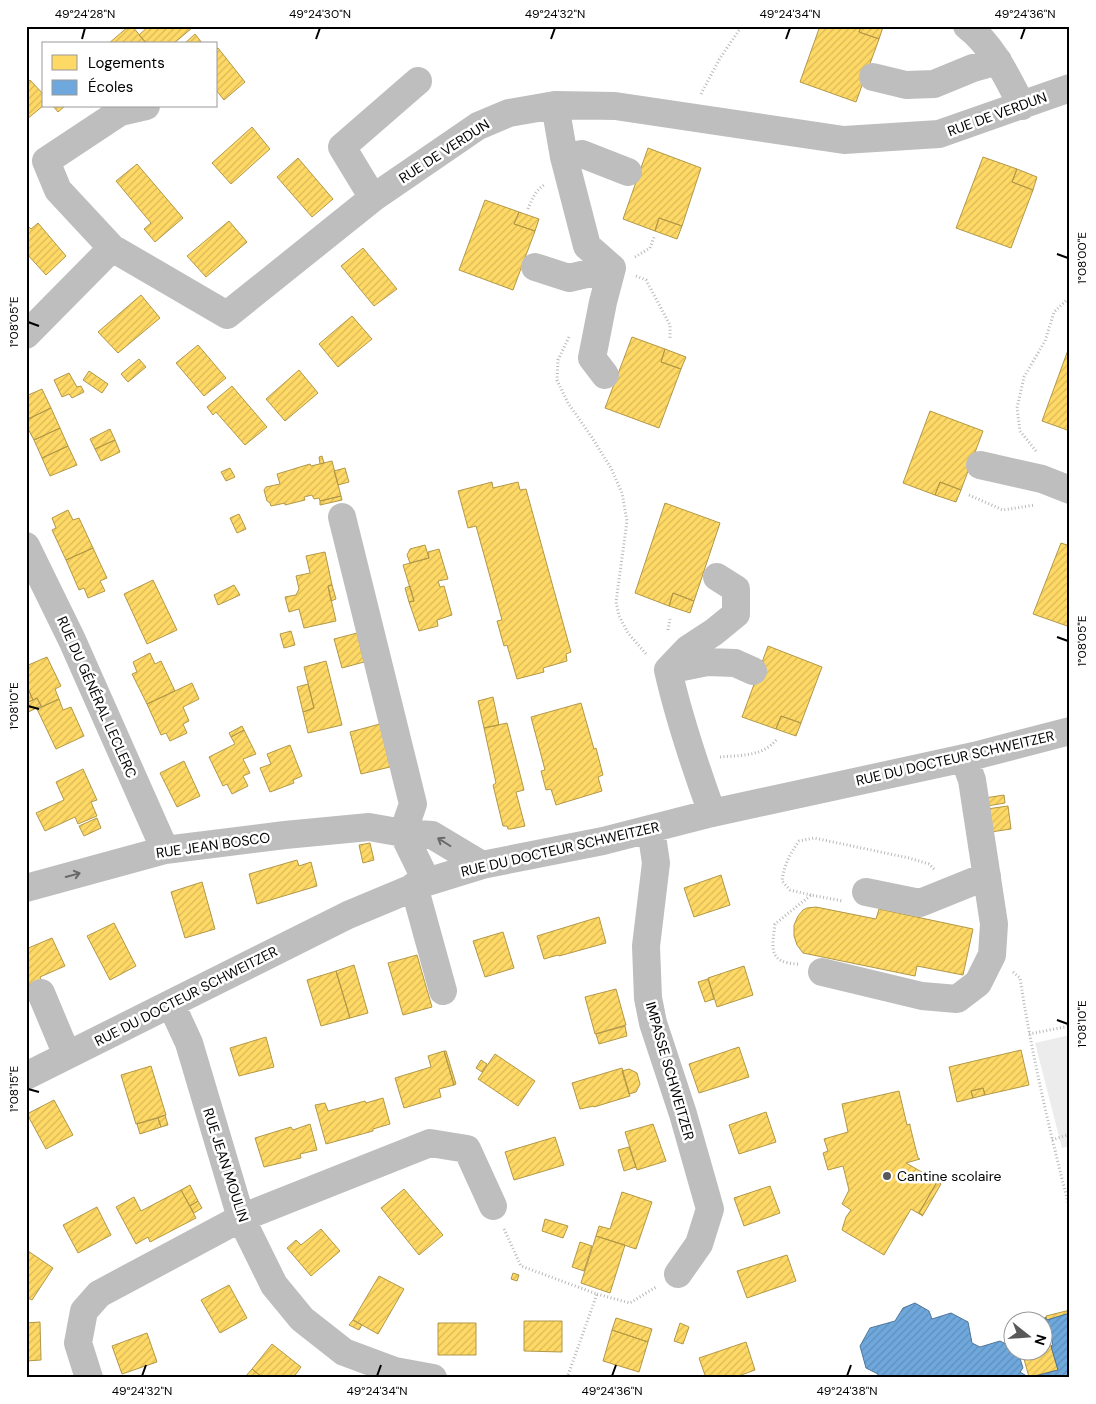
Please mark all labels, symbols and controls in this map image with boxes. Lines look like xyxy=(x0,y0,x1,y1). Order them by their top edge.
text: 49°24'28"N xyxy=(55,6,115,22)
text: 49°24'30"N xyxy=(289,6,351,22)
text: 49°24'32"N xyxy=(525,6,585,22)
text: 49°24'34"N xyxy=(760,6,821,22)
text: 49°24'36"N xyxy=(994,6,1056,22)
legend xyxy=(42,42,218,108)
text: Logements xyxy=(88,53,165,73)
text: Écoles xyxy=(88,77,133,97)
street label: RUE DE VERDUN xyxy=(945,88,1049,140)
street label: RUE DE VERDUN xyxy=(395,115,493,187)
text: 1°08'00"E xyxy=(1074,232,1090,284)
text: 1°08'05"E xyxy=(6,296,22,347)
street label: RUE DU GÉNÉRAL LECLERC xyxy=(53,613,141,781)
text: 1°08'05"E xyxy=(1074,615,1090,666)
text: 1°08'10"E xyxy=(6,682,22,730)
street label: RUE DU DOCTEUR SCHWEITZER xyxy=(854,726,1056,790)
street label: RUE DU DOCTEUR SCHWEITZER xyxy=(459,817,661,881)
street label: RUE JEAN BOSCO xyxy=(155,828,271,862)
one-way arrow xyxy=(438,837,452,847)
one-way arrow xyxy=(65,870,81,879)
street label: RUE DU DOCTEUR SCHWEITZER xyxy=(91,942,281,1050)
street label: IMPASSE SCHWEITZER xyxy=(642,1000,698,1142)
text: 1°08'10"E xyxy=(1074,1000,1090,1048)
text: 1°08'15"E xyxy=(6,1066,22,1112)
street label: RUE JEAN MOULIN xyxy=(199,1106,253,1224)
place label: Cantine scolaire xyxy=(897,1167,1002,1185)
marker: Cantine scolaire xyxy=(881,1170,893,1182)
north arrow xyxy=(1004,1312,1054,1362)
text: N xyxy=(1030,1332,1051,1347)
text: 49°24'32"N xyxy=(112,1383,172,1399)
text: 49°24'34"N xyxy=(347,1383,408,1399)
text: 49°24'36"N xyxy=(581,1383,643,1399)
text: 49°24'38"N xyxy=(816,1383,878,1399)

